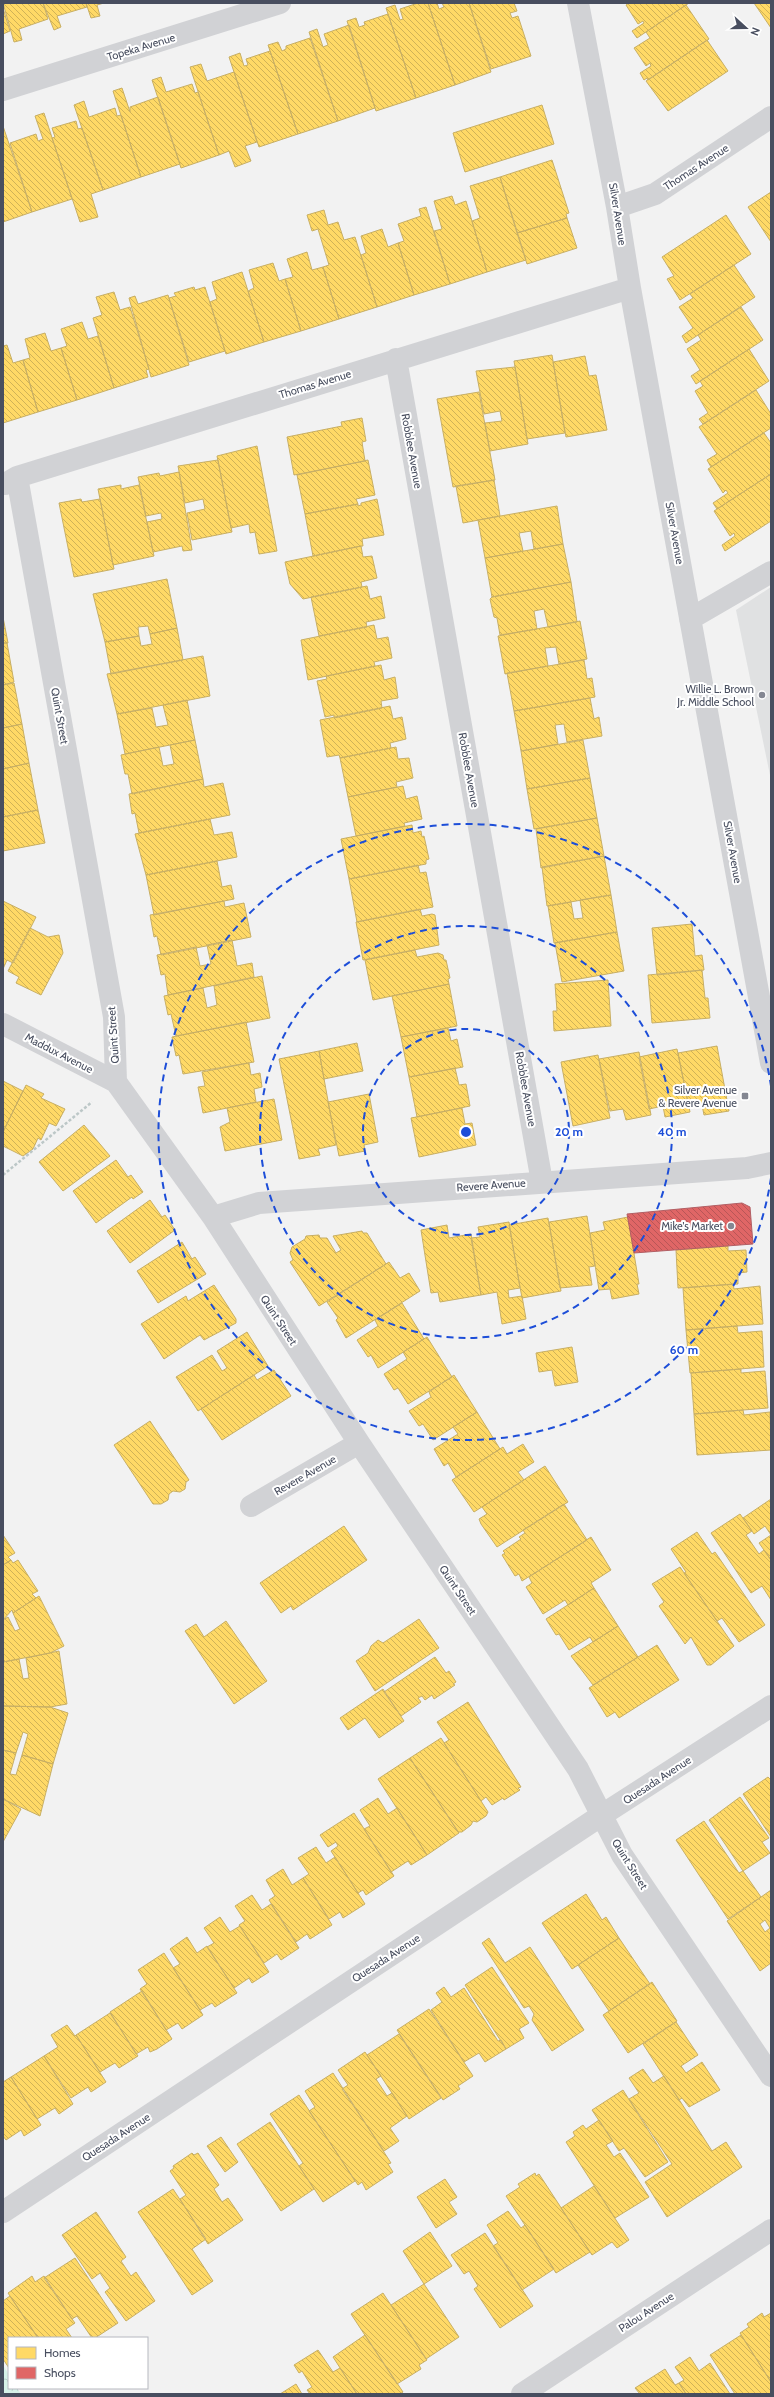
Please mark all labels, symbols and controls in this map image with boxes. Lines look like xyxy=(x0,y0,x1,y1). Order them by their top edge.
north arrow xyxy=(726,8,766,48)
text: N xyxy=(747,25,763,38)
street label: Topeka Avenue xyxy=(105,30,177,64)
street label: Thomas Avenue xyxy=(661,141,731,193)
street label: Silver Avenue xyxy=(606,182,630,247)
street label: Thomas Avenue xyxy=(277,366,353,402)
street label: Robblee Avenue xyxy=(399,412,426,490)
street label: Silver Avenue xyxy=(663,501,687,566)
place label: Willie L. Brown Jr. Middle School xyxy=(676,682,754,709)
street label: Quint Street xyxy=(48,687,72,746)
marker: Willie L. Brown Jr. Middle School xyxy=(757,690,767,700)
street label: Robblee Avenue xyxy=(456,731,483,809)
street label: Silver Avenue xyxy=(721,820,745,885)
street label: Quint Street xyxy=(104,1006,122,1064)
street label: Maddux Avenue xyxy=(23,1030,96,1076)
street label: Robblee Avenue xyxy=(513,1050,540,1128)
place label: Silver Avenue & Revere Avenue xyxy=(659,1083,737,1110)
marker: Silver Avenue & Revere Avenue xyxy=(740,1091,750,1101)
text: 20 m xyxy=(555,1124,583,1139)
text: 40 m xyxy=(657,1124,687,1139)
centre of rings xyxy=(459,1125,473,1139)
street label: Revere Avenue xyxy=(456,1176,526,1194)
place label: Mike's Market xyxy=(661,1219,723,1233)
marker: Mike's Market xyxy=(726,1221,736,1231)
street label: Quint Street xyxy=(258,1292,301,1348)
text: 60 m xyxy=(670,1342,698,1357)
street label: Revere Avenue xyxy=(272,1451,339,1498)
street label: Quint Street xyxy=(436,1562,480,1618)
street label: Quesada Avenue xyxy=(620,1753,694,1807)
street label: Quint Street xyxy=(609,1836,651,1892)
street label: Quesada Avenue xyxy=(349,1931,423,1985)
street label: Quesada Avenue xyxy=(79,2110,153,2164)
street label: Palou Avenue xyxy=(616,2289,677,2335)
legend xyxy=(8,2337,148,2389)
text: Homes xyxy=(44,2345,81,2360)
text: Shops xyxy=(44,2365,76,2380)

